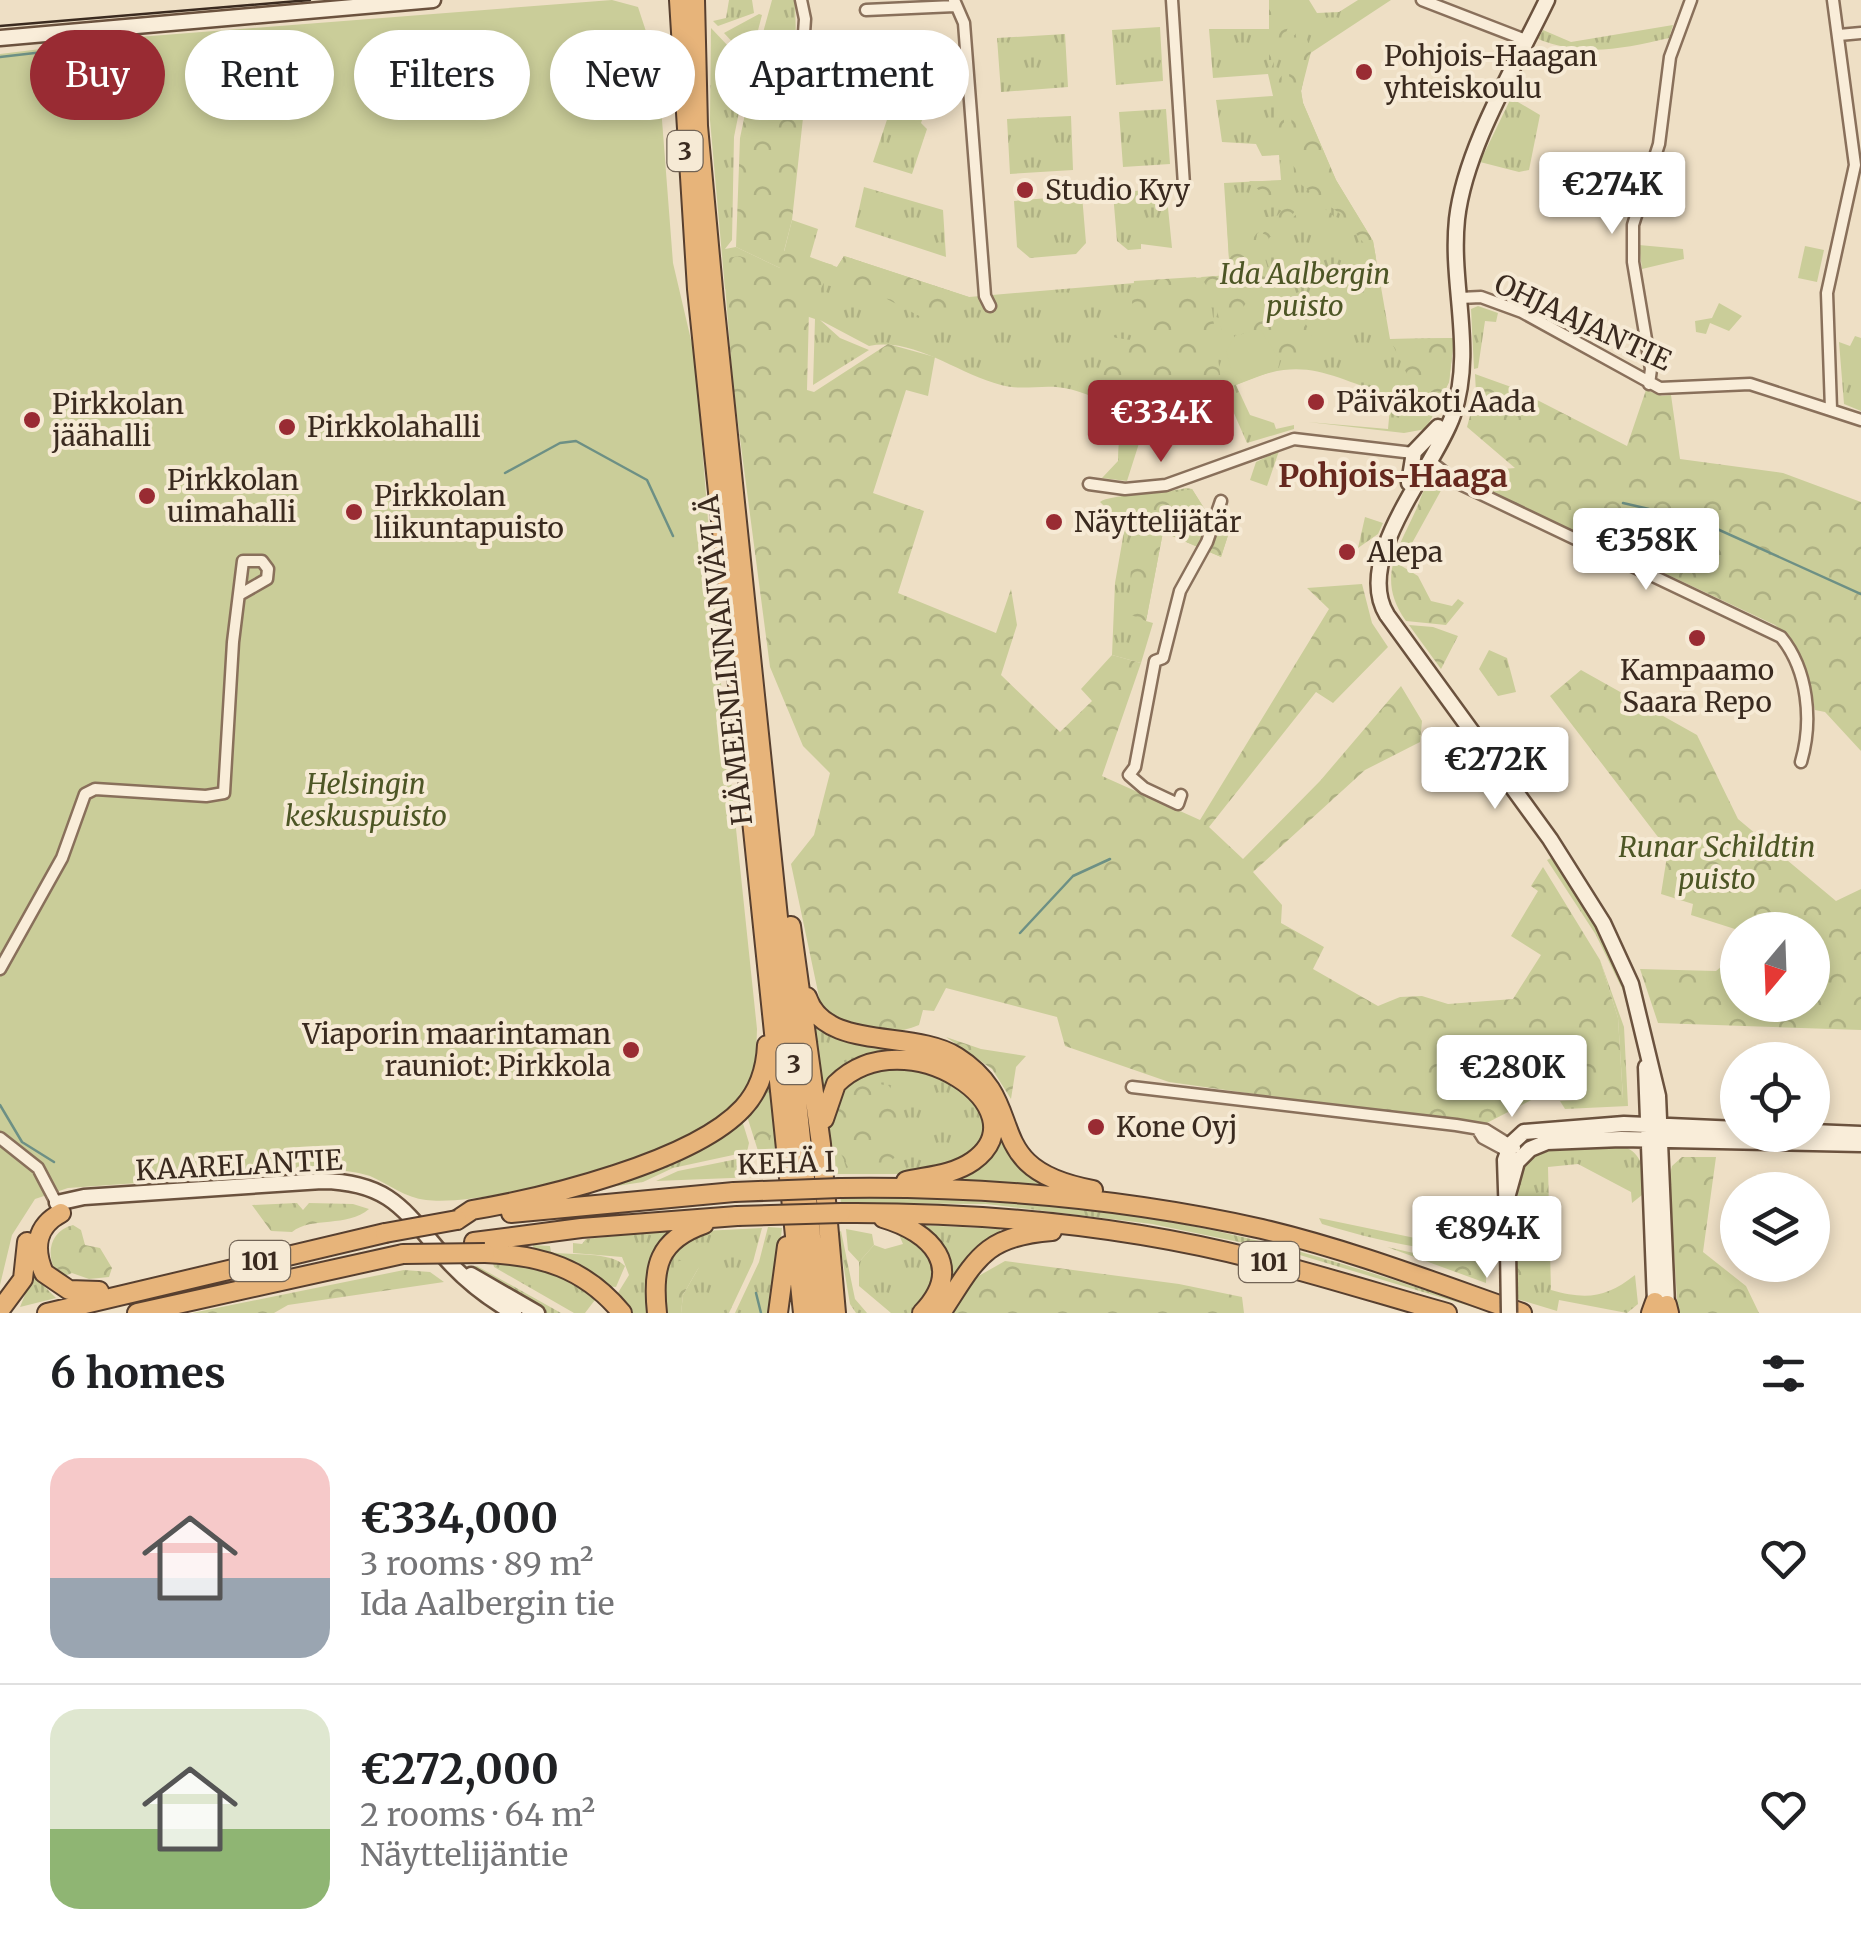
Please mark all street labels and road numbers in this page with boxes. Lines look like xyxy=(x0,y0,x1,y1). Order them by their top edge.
road number: 3 xyxy=(668,131,702,171)
street label: OHJAAJANTIE xyxy=(1489,265,1677,379)
street label: HÄMEENLINNANVÄYLÄ xyxy=(690,493,760,827)
road number: 3 xyxy=(776,1044,812,1084)
street label: KAARELANTIE xyxy=(135,1142,344,1188)
street label: KEHÄ I xyxy=(737,1143,835,1183)
road number: 101 xyxy=(230,1241,290,1281)
road number: 101 xyxy=(1239,1242,1299,1282)

